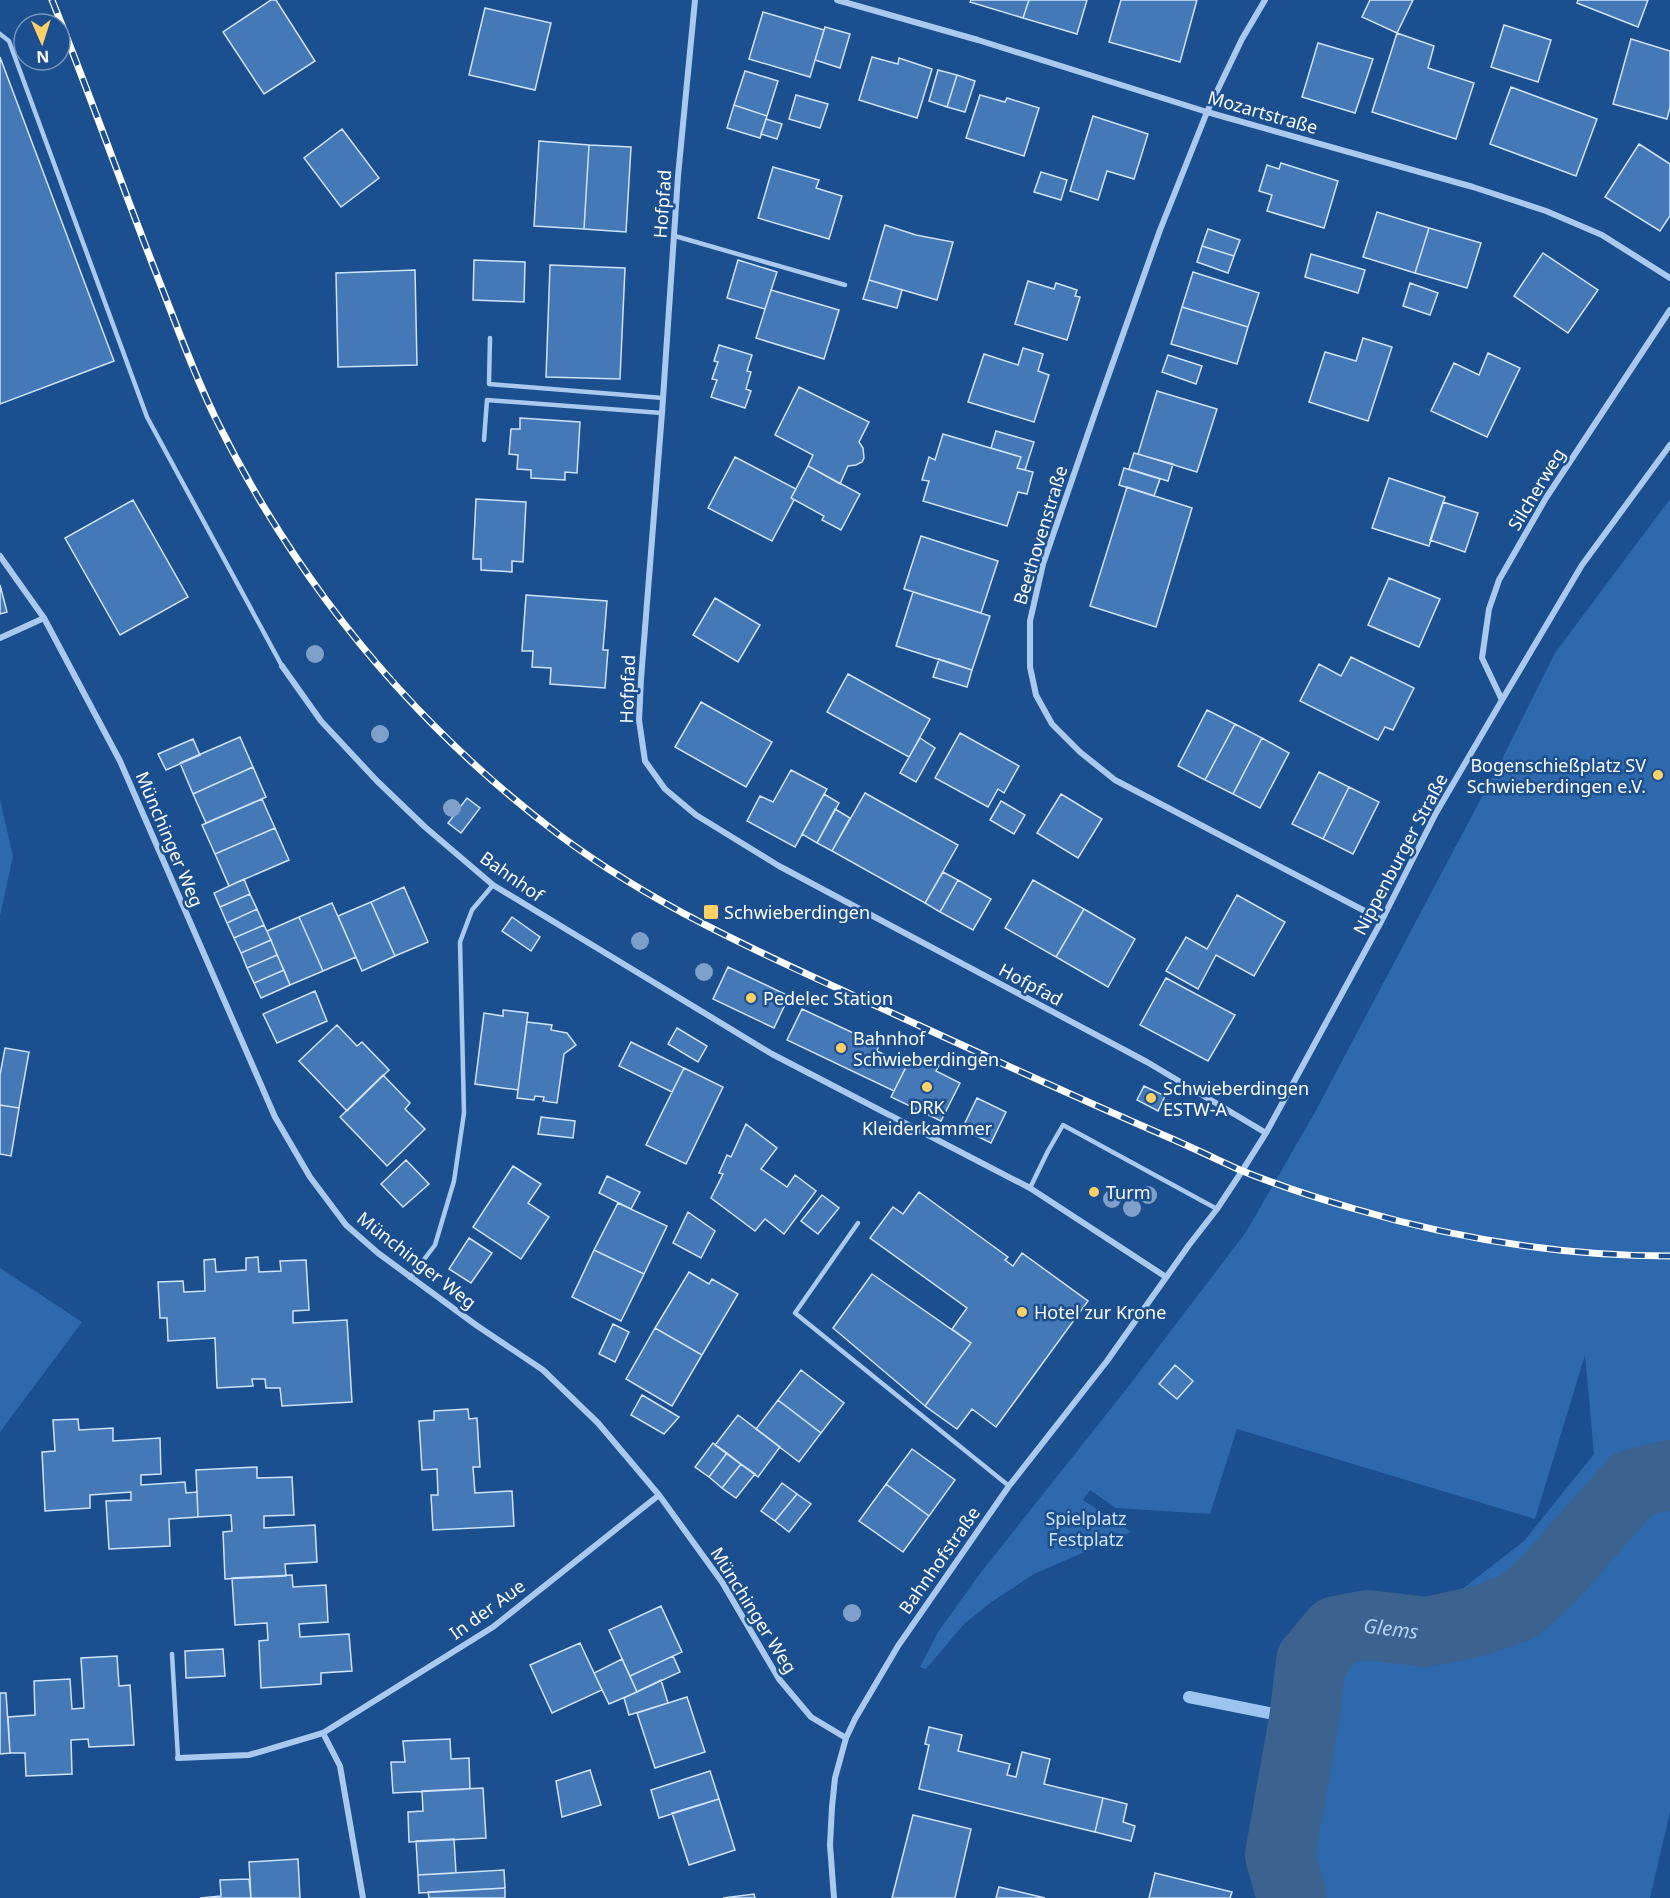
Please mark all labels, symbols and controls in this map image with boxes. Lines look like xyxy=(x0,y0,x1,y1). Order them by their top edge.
north arrow xyxy=(12,12,72,72)
text: N xyxy=(36,46,50,68)
street label: Mozartstraße xyxy=(1205,85,1321,139)
street label: Hofpfad xyxy=(648,169,676,239)
street label: Silcherweg xyxy=(1502,443,1570,535)
street label: Beethovenstraße xyxy=(1007,462,1073,608)
street label: Hofpfad xyxy=(614,654,640,724)
place label: Bogenschießplatz SV Schwieberdingen e.V. xyxy=(1467,753,1646,798)
street label: Münchinger Weg xyxy=(131,768,209,910)
marker: Bogenschießplatz SV Schwieberdingen e.V. xyxy=(1651,768,1665,782)
street label: Nippenburger Straße xyxy=(1347,769,1453,939)
street label: Bahnhof xyxy=(476,845,549,907)
place label: Schwieberdingen xyxy=(724,900,870,924)
marker: Schwieberdingen xyxy=(702,903,720,921)
street label: Hofpfad xyxy=(995,957,1067,1011)
place label: Pedelec Station xyxy=(763,986,893,1010)
marker: Pedelec Station xyxy=(744,991,758,1005)
place label: Bahnhof Schwieberdingen xyxy=(853,1026,999,1071)
marker: Bahnhof Schwieberdingen xyxy=(834,1041,848,1055)
place label: Schwieberdingen ESTW-A xyxy=(1163,1076,1309,1121)
marker: DRK Kleiderkammer xyxy=(920,1080,934,1094)
marker: Schwieberdingen ESTW-A xyxy=(1144,1091,1158,1105)
place label: DRK Kleiderkammer xyxy=(862,1095,993,1140)
place label: Turm xyxy=(1106,1180,1151,1204)
marker: Turm xyxy=(1087,1185,1101,1199)
street label: Münchinger Weg xyxy=(352,1206,482,1314)
place label: Hotel zur Krone xyxy=(1034,1300,1166,1324)
marker: Hotel zur Krone xyxy=(1015,1305,1029,1319)
street label: Bahnhofstraße xyxy=(893,1501,985,1619)
park label: Spielplatz Festplatz xyxy=(1045,1506,1127,1551)
street label: Münchinger Weg xyxy=(705,1542,803,1678)
street label: In der Aue xyxy=(444,1573,530,1645)
water label: Glems xyxy=(1362,1611,1420,1644)

